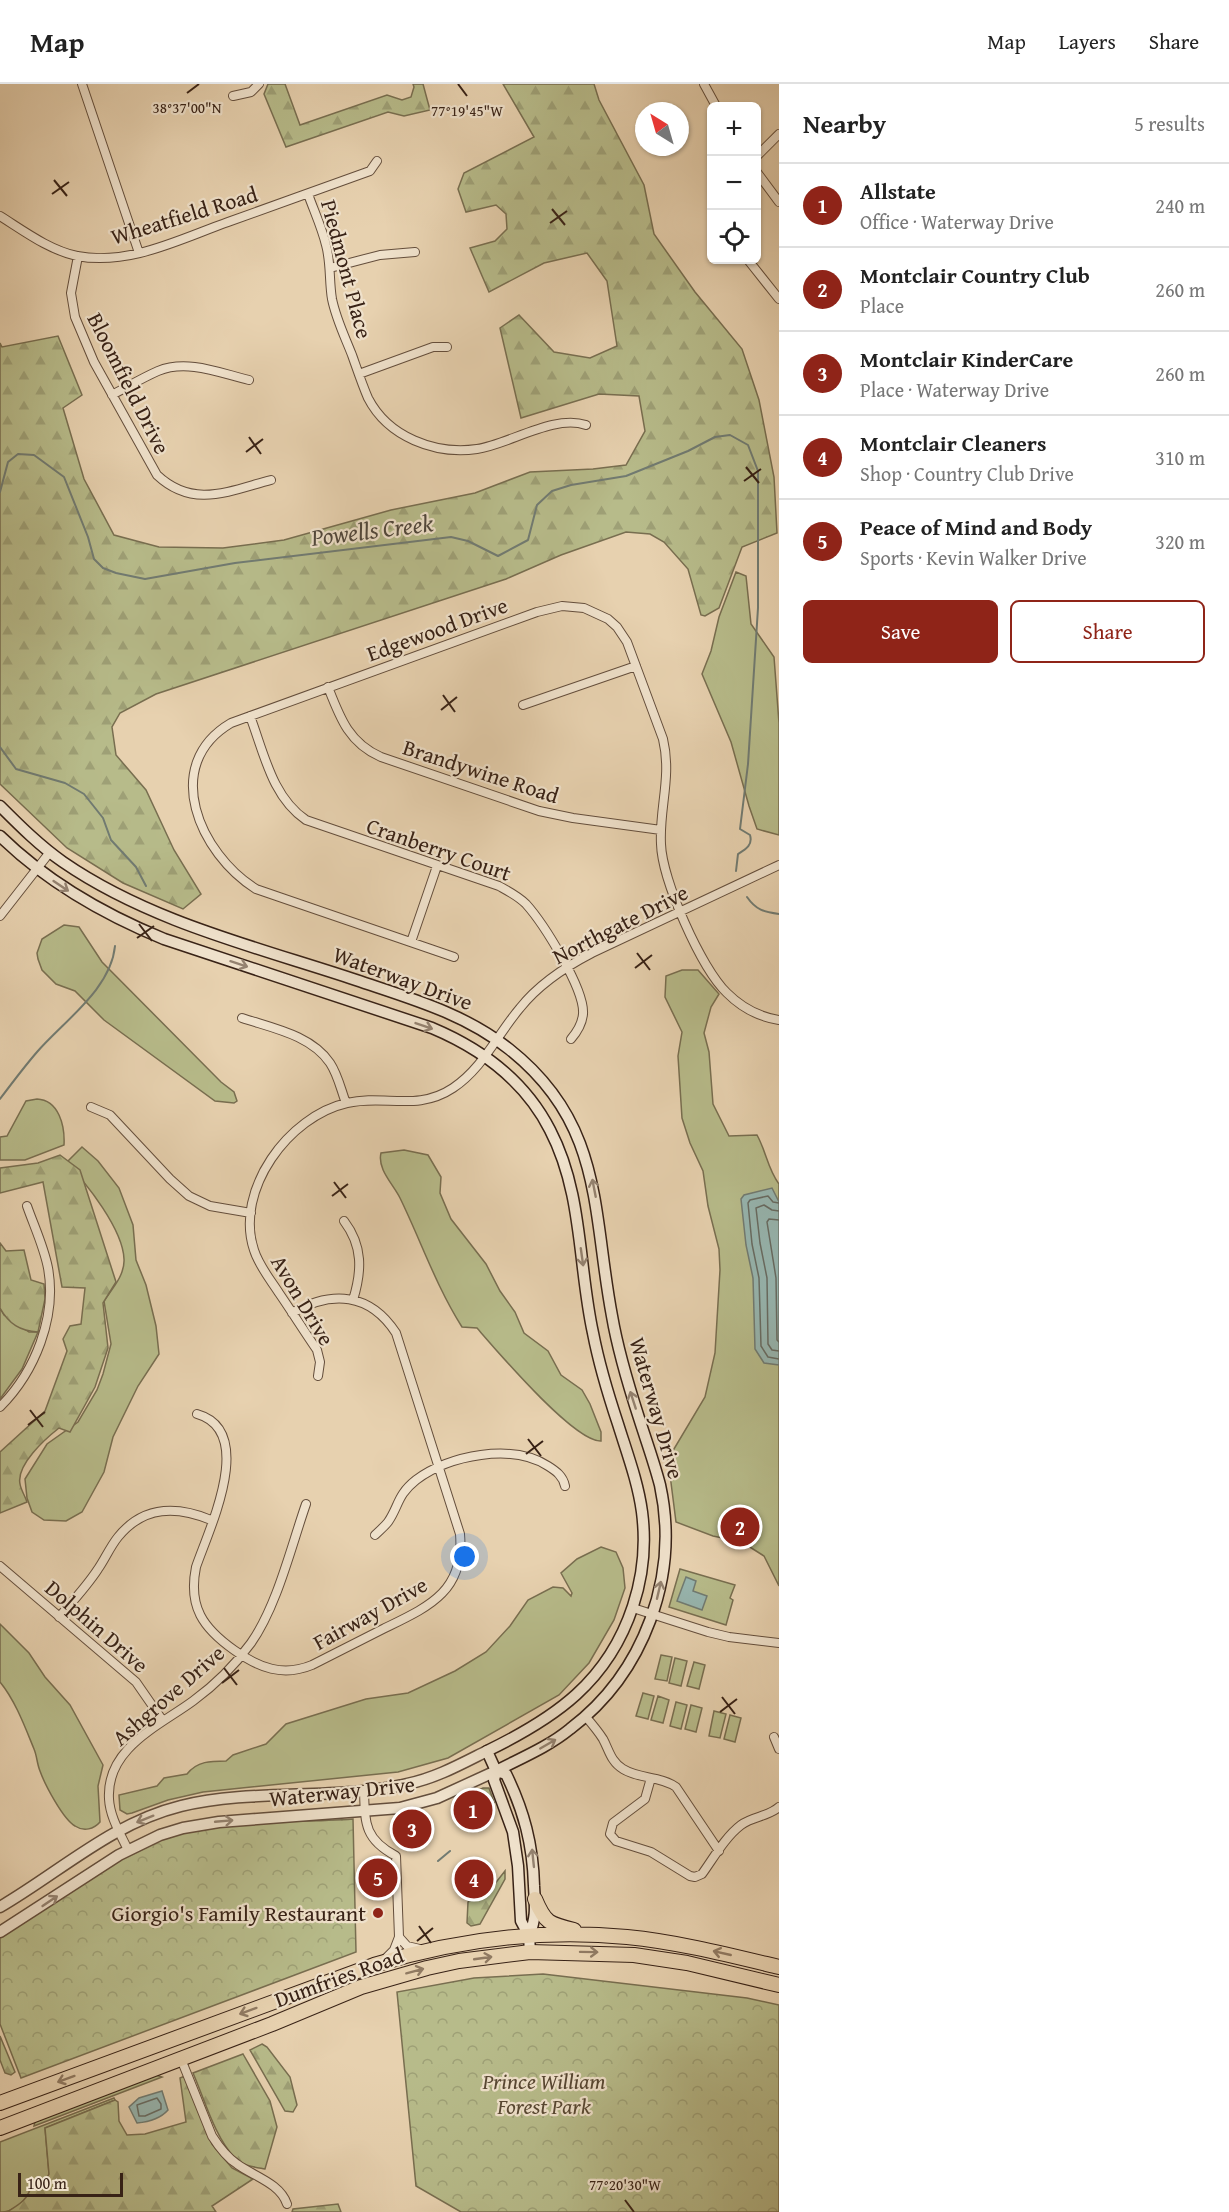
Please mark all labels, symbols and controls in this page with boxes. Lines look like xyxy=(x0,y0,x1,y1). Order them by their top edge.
text: Map xyxy=(30,21,84,62)
text: Map xyxy=(987,26,1026,57)
text: Layers xyxy=(1059,26,1116,57)
text: Share xyxy=(1149,26,1199,57)
text: 38°37'00"N xyxy=(153,97,222,118)
text: 77°19'45"W xyxy=(431,100,503,121)
north arrow xyxy=(635,102,689,156)
map controls xyxy=(707,102,761,264)
button: + xyxy=(707,102,761,156)
text: Nearby xyxy=(803,104,886,143)
text: 5 results xyxy=(1134,109,1205,138)
button: − xyxy=(707,156,761,210)
text: Allstate xyxy=(860,175,936,207)
street label: Wheatfield Road xyxy=(107,177,262,253)
text: 1 xyxy=(817,191,828,220)
text: 240 m xyxy=(1155,191,1205,220)
street label: Piedmont Place xyxy=(313,196,381,342)
text: Office · Waterway Drive xyxy=(860,207,1054,236)
button: locate xyxy=(707,210,761,264)
text: Montclair Country Club xyxy=(860,259,1090,291)
text: 2 xyxy=(817,275,828,304)
text: 260 m xyxy=(1155,275,1205,304)
text: Place xyxy=(860,291,904,320)
street label: Bloomfield Drive xyxy=(80,307,178,459)
text: Montclair KinderCare xyxy=(860,343,1073,375)
text: 3 xyxy=(817,359,828,388)
text: 260 m xyxy=(1155,359,1205,388)
text: Place · Waterway Drive xyxy=(860,375,1049,404)
text: Montclair Cleaners xyxy=(860,427,1046,459)
text: 4 xyxy=(817,443,828,472)
text: 310 m xyxy=(1155,443,1205,472)
text: Shop · Country Club Drive xyxy=(860,459,1074,488)
water label: Powells Creek xyxy=(308,505,435,555)
text: Peace of Mind and Body xyxy=(860,511,1092,543)
text: 5 xyxy=(817,527,828,556)
text: 320 m xyxy=(1155,527,1205,556)
text: Sports · Kevin Walker Drive xyxy=(860,543,1087,572)
street label: Edgewood Drive xyxy=(362,589,512,669)
button: Save xyxy=(803,600,998,663)
button: Share xyxy=(1010,600,1205,663)
street label: Brandywine Road xyxy=(399,731,563,811)
street label: Cranberry Court xyxy=(362,809,516,889)
street label: Northgate Drive xyxy=(547,876,693,972)
one-way arrow xyxy=(52,881,69,893)
street label: Waterway Drive xyxy=(329,938,477,1018)
one-way arrow xyxy=(229,959,248,970)
one-way arrow xyxy=(414,1021,433,1032)
one-way arrow xyxy=(587,1179,599,1198)
one-way arrow xyxy=(576,1247,587,1267)
street label: Avon Drive xyxy=(263,1249,343,1351)
street label: Waterway Drive xyxy=(621,1333,693,1483)
one-way arrow xyxy=(627,1391,638,1410)
pin: 2 xyxy=(720,1504,760,1550)
your location xyxy=(450,1542,479,1571)
street label: Fairway Drive xyxy=(307,1568,433,1658)
street label: Dolphin Drive xyxy=(38,1572,156,1680)
one-way arrow xyxy=(654,1581,665,1600)
street label: Ashgrove Drive xyxy=(105,1637,231,1753)
one-way arrow xyxy=(539,1737,556,1749)
street label: Waterway Drive xyxy=(268,1767,416,1815)
pin: 1 xyxy=(454,1788,492,1832)
pin: 3 xyxy=(392,1806,432,1852)
one-way arrow xyxy=(136,1814,154,1825)
one-way arrow xyxy=(214,1816,234,1827)
one-way arrow xyxy=(527,1848,538,1868)
pin: 5 xyxy=(358,1856,398,1900)
pin: 4 xyxy=(454,1856,494,1902)
one-way arrow xyxy=(41,1895,58,1908)
place label: Giorgio's Family Restaurant xyxy=(111,1897,366,1929)
marker: Giorgio's Family Restaurant xyxy=(371,1906,385,1920)
street label: Dumfries Road xyxy=(270,1939,408,2015)
one-way arrow xyxy=(578,1947,598,1958)
one-way arrow xyxy=(713,1947,732,1959)
one-way arrow xyxy=(473,1952,493,1963)
one-way arrow xyxy=(405,1965,424,1976)
one-way arrow xyxy=(239,2006,258,2017)
park label: Prince William Forest Park xyxy=(481,2065,606,2122)
one-way arrow xyxy=(57,2074,75,2085)
scale bar xyxy=(18,2170,123,2198)
text: 100 m xyxy=(27,2171,67,2195)
text: 77°20'30"W xyxy=(589,2174,661,2195)

